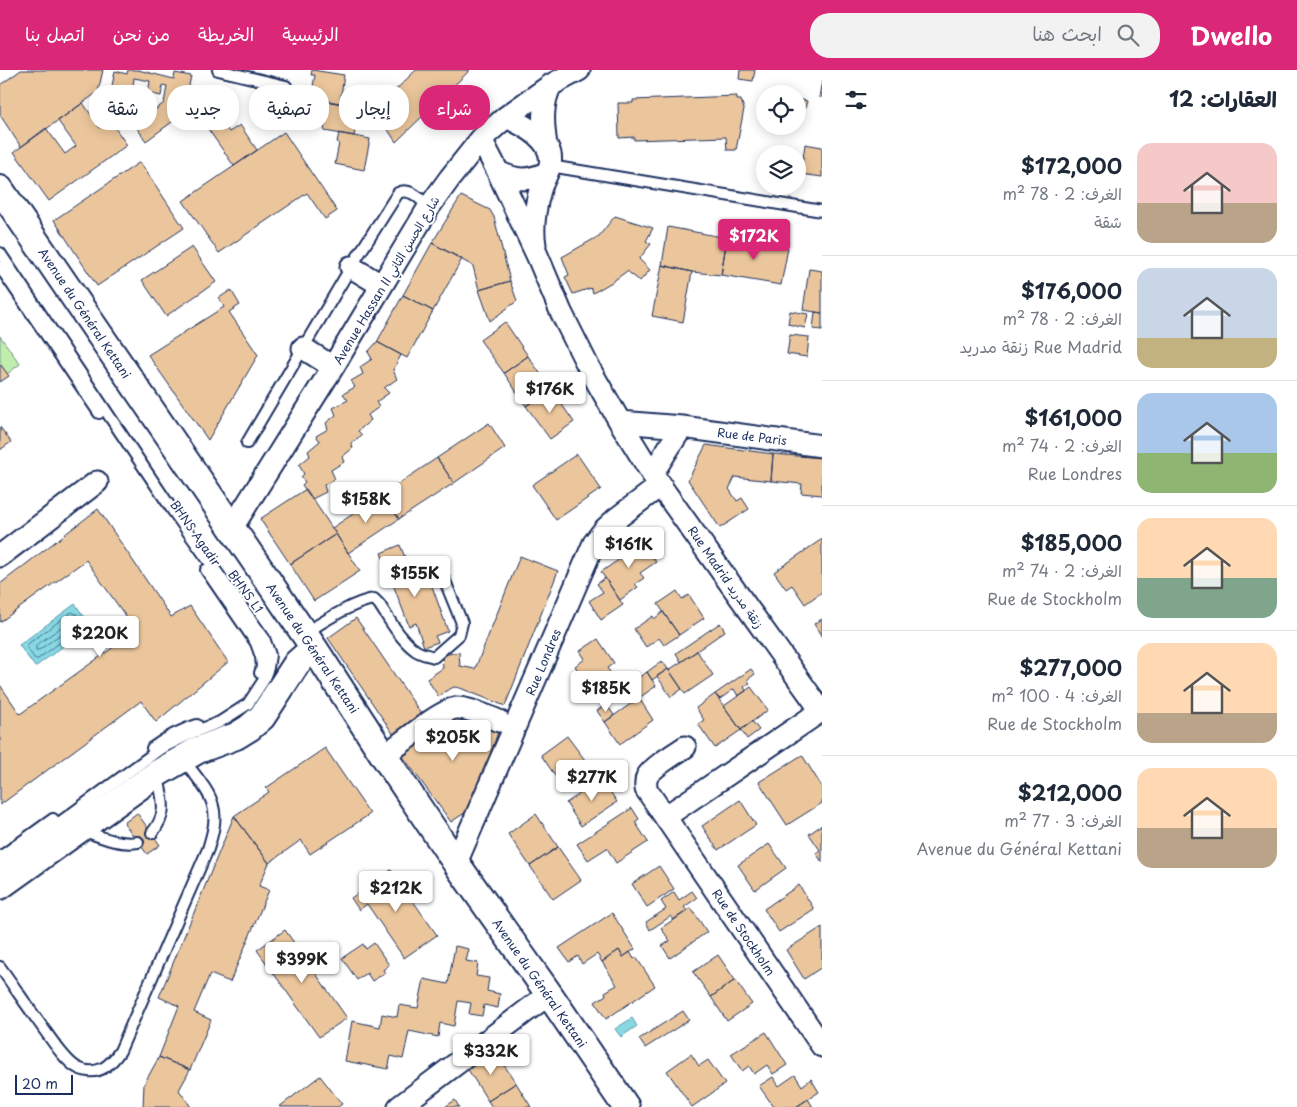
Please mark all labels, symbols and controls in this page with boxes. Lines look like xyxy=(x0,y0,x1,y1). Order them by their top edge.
search box xyxy=(810,13,1160,58)
text: Dwello xyxy=(1190,17,1272,53)
text: ابحث هنا xyxy=(1032,19,1102,47)
text: اتصل بنا xyxy=(25,20,85,47)
text: من نحن xyxy=(113,20,170,47)
text: الخريطة xyxy=(198,20,254,47)
text: الرئيسية xyxy=(282,20,339,47)
icon: search xyxy=(1114,21,1142,49)
text: العقارات: 12 xyxy=(1169,82,1277,114)
chip: شقة xyxy=(89,85,157,130)
chip: جديد xyxy=(167,85,239,130)
chip: تصفية xyxy=(249,85,329,130)
chip: إيجار xyxy=(339,85,409,130)
chip: شراء xyxy=(419,85,490,130)
map controls xyxy=(756,85,806,195)
button: locate xyxy=(756,85,806,135)
icon: filters xyxy=(842,86,870,114)
button: layers xyxy=(756,145,806,195)
text: $172,000 xyxy=(1021,149,1122,181)
icon: home xyxy=(1177,163,1237,223)
text: الغرف: 2 · 78 m² xyxy=(1002,181,1122,205)
street label: Avenue Hassan II شارع الحسن الثاني xyxy=(328,192,446,369)
text: شقة xyxy=(1094,209,1122,233)
pin: $172K xyxy=(719,218,789,261)
text: $172K xyxy=(729,223,779,247)
street label: Avenue du Général Kettani xyxy=(34,244,136,382)
text: $176,000 xyxy=(1021,274,1122,306)
icon: home xyxy=(1177,288,1237,348)
text: الغرف: 2 · 78 m² xyxy=(1002,306,1122,330)
text: Rue Madrid زنقة مدريد xyxy=(959,334,1122,358)
pin: $176K xyxy=(515,372,585,414)
text: $176K xyxy=(526,376,574,400)
text: $161,000 xyxy=(1025,401,1122,433)
icon: home xyxy=(1177,413,1237,473)
street label: Rue de Paris xyxy=(716,423,788,449)
text: الغرف: 2 · 74 m² xyxy=(1002,433,1122,457)
text: Rue Londres xyxy=(1028,461,1122,485)
pin: $158K xyxy=(331,482,401,524)
text: $158K xyxy=(341,486,391,510)
street label: BHNS Agadir xyxy=(167,496,226,570)
street label: Rue Madrid زنقة مدريد xyxy=(684,522,768,632)
pin: $161K xyxy=(594,526,664,569)
text: $185,000 xyxy=(1021,526,1122,558)
text: $161K xyxy=(605,531,653,555)
icon: home xyxy=(1177,538,1237,598)
pin: $155K xyxy=(380,556,450,598)
text: الغرف: 2 · 74 m² xyxy=(1002,558,1122,582)
text: $155K xyxy=(390,560,440,584)
street label: BHNS L1 xyxy=(224,566,268,616)
street label: Avenue du Général Kettani xyxy=(262,579,364,717)
text: Rue de Stockholm xyxy=(987,586,1122,610)
pin: $220K xyxy=(65,616,135,658)
text: $220K xyxy=(72,620,128,644)
street label: Rue Londres xyxy=(521,626,565,698)
text: $277,000 xyxy=(1020,651,1122,683)
icon: home xyxy=(1177,663,1237,723)
pin: $185K xyxy=(571,670,641,713)
text: $185K xyxy=(581,675,631,699)
text: الغرف: 4 · 100 m² xyxy=(991,683,1122,707)
text: Rue de Stockholm xyxy=(987,711,1122,735)
pin: $205K xyxy=(418,720,488,762)
text: $205K xyxy=(426,724,480,748)
pin: $277K xyxy=(557,760,627,802)
text: $277K xyxy=(567,764,617,788)
text: $212,000 xyxy=(1018,776,1122,808)
icon: home xyxy=(1177,788,1237,848)
text: الغرف: 3 · 77 m² xyxy=(1004,808,1122,832)
text: Avenue du Général Kettani xyxy=(917,836,1122,860)
pin: $212K xyxy=(361,870,431,913)
text: $212K xyxy=(370,875,422,899)
street label: Rue de Stockholm xyxy=(708,885,780,979)
street label: Avenue du Général Kettani xyxy=(488,915,592,1051)
pin: $399K xyxy=(267,942,337,984)
text: $399K xyxy=(276,946,328,970)
pin: $332K xyxy=(456,1034,526,1076)
text: $332K xyxy=(464,1038,518,1062)
scale bar xyxy=(15,1072,72,1095)
text: 20 m xyxy=(22,1073,58,1094)

